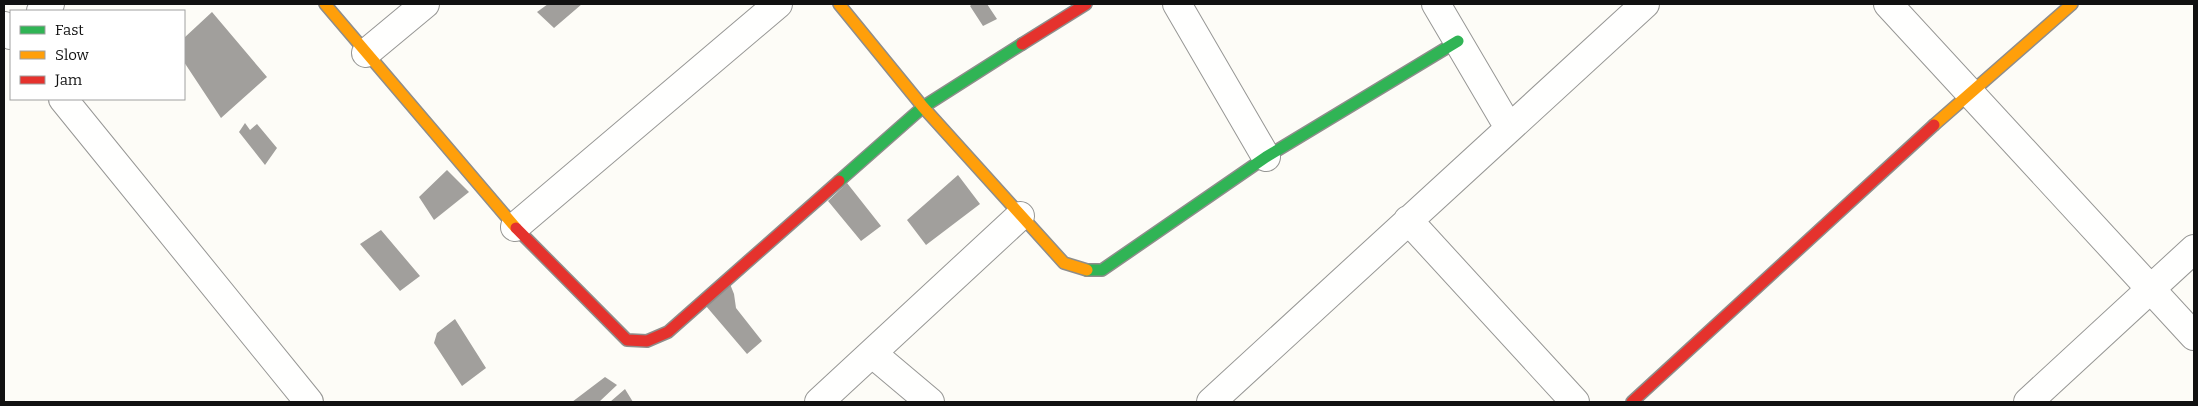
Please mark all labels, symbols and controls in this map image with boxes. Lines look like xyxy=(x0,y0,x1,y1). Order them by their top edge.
legend xyxy=(10,10,185,100)
text: Fast xyxy=(55,21,84,39)
text: Slow xyxy=(55,46,90,64)
text: Jam xyxy=(54,71,83,89)

